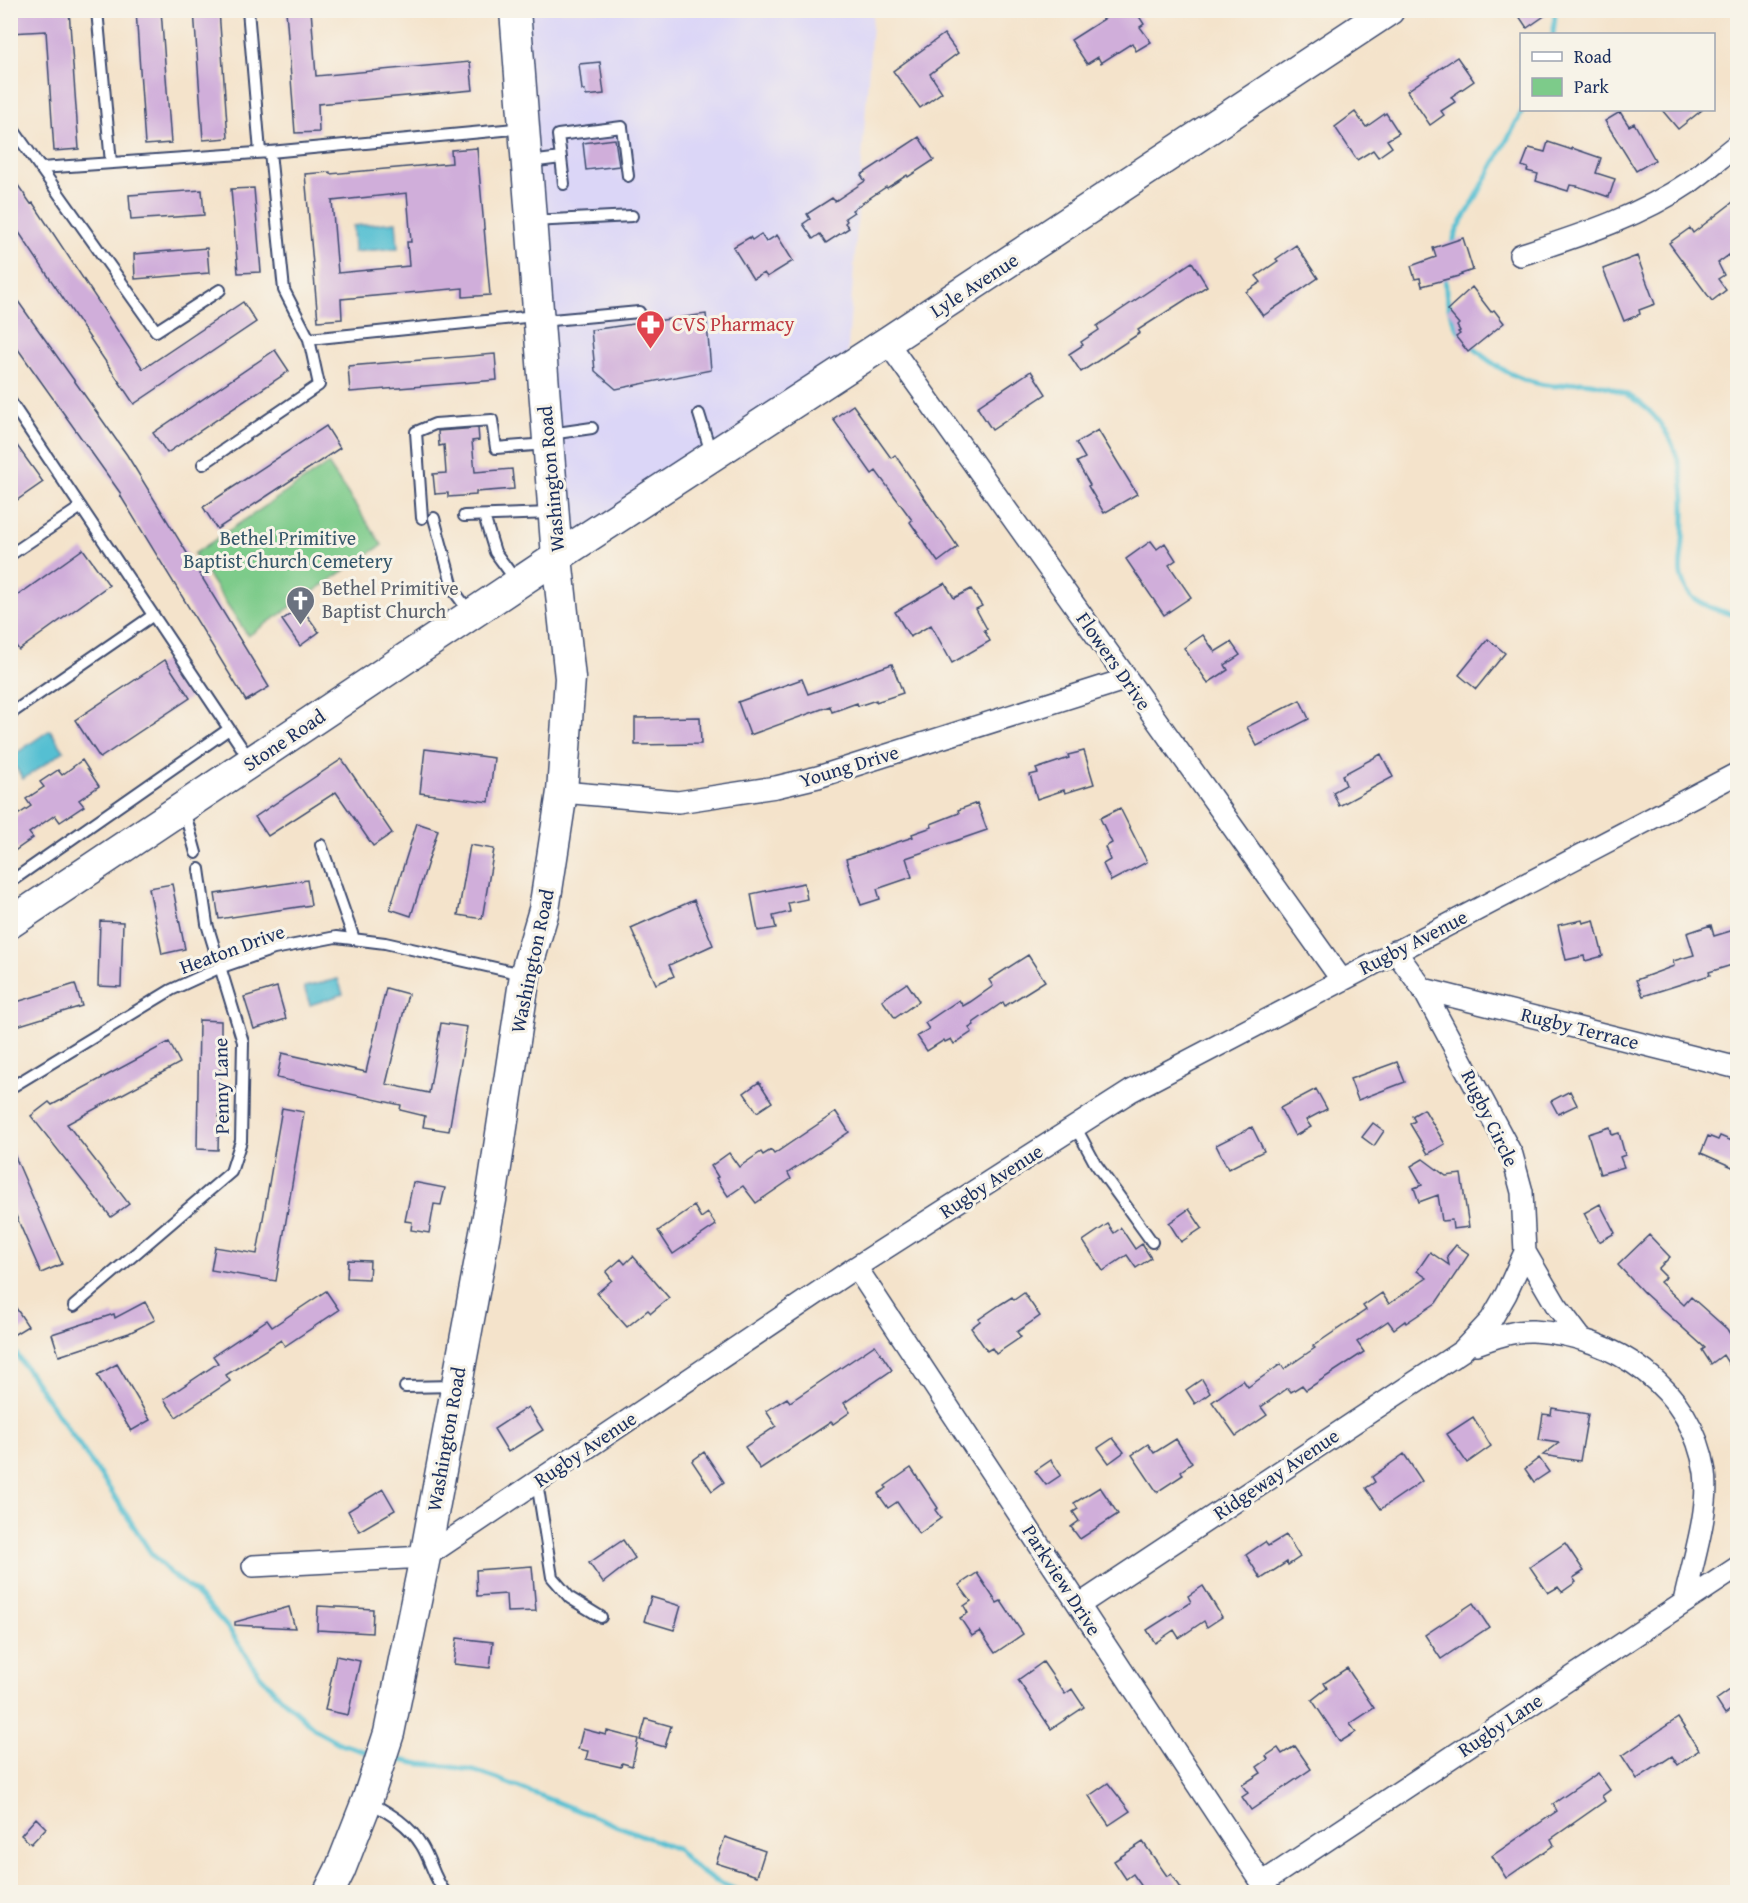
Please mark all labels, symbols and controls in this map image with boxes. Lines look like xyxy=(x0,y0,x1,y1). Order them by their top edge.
legend xyxy=(1520,33,1715,111)
text: Road xyxy=(1574,43,1612,70)
text: Park xyxy=(1574,73,1610,100)
street label: Lyle Avenue xyxy=(924,245,1024,324)
pharmacy icon: CVS Pharmacy xyxy=(635,308,667,350)
place label: CVS Pharmacy xyxy=(672,309,794,338)
street label: Washington Road xyxy=(530,405,571,553)
park label: Bethel Primitive Baptist Church Cemetery xyxy=(183,523,393,575)
place label: Bethel Primitive Baptist Church xyxy=(322,573,459,625)
church icon: Bethel Primitive Baptist Church xyxy=(285,584,317,626)
street label: Flowers Drive xyxy=(1070,606,1159,716)
street label: Stone Road xyxy=(237,701,331,778)
street label: Young Drive xyxy=(796,737,902,794)
street label: Washington Road xyxy=(502,886,561,1036)
street label: Rugby Avenue xyxy=(1353,902,1472,981)
street label: Heaton Drive xyxy=(175,916,288,981)
street label: Rugby Terrace xyxy=(1518,999,1642,1056)
street label: Penny Lane xyxy=(205,1037,236,1135)
street label: Rugby Circle xyxy=(1454,1064,1526,1171)
street label: Rugby Avenue xyxy=(933,1136,1048,1225)
street label: Washington Road xyxy=(419,1364,473,1514)
street label: Rugby Avenue xyxy=(528,1403,642,1494)
street label: Ridgeway Avenue xyxy=(1207,1421,1344,1527)
street label: Parkview Drive xyxy=(1016,1519,1109,1641)
street label: Rugby Lane xyxy=(1451,1685,1548,1764)

